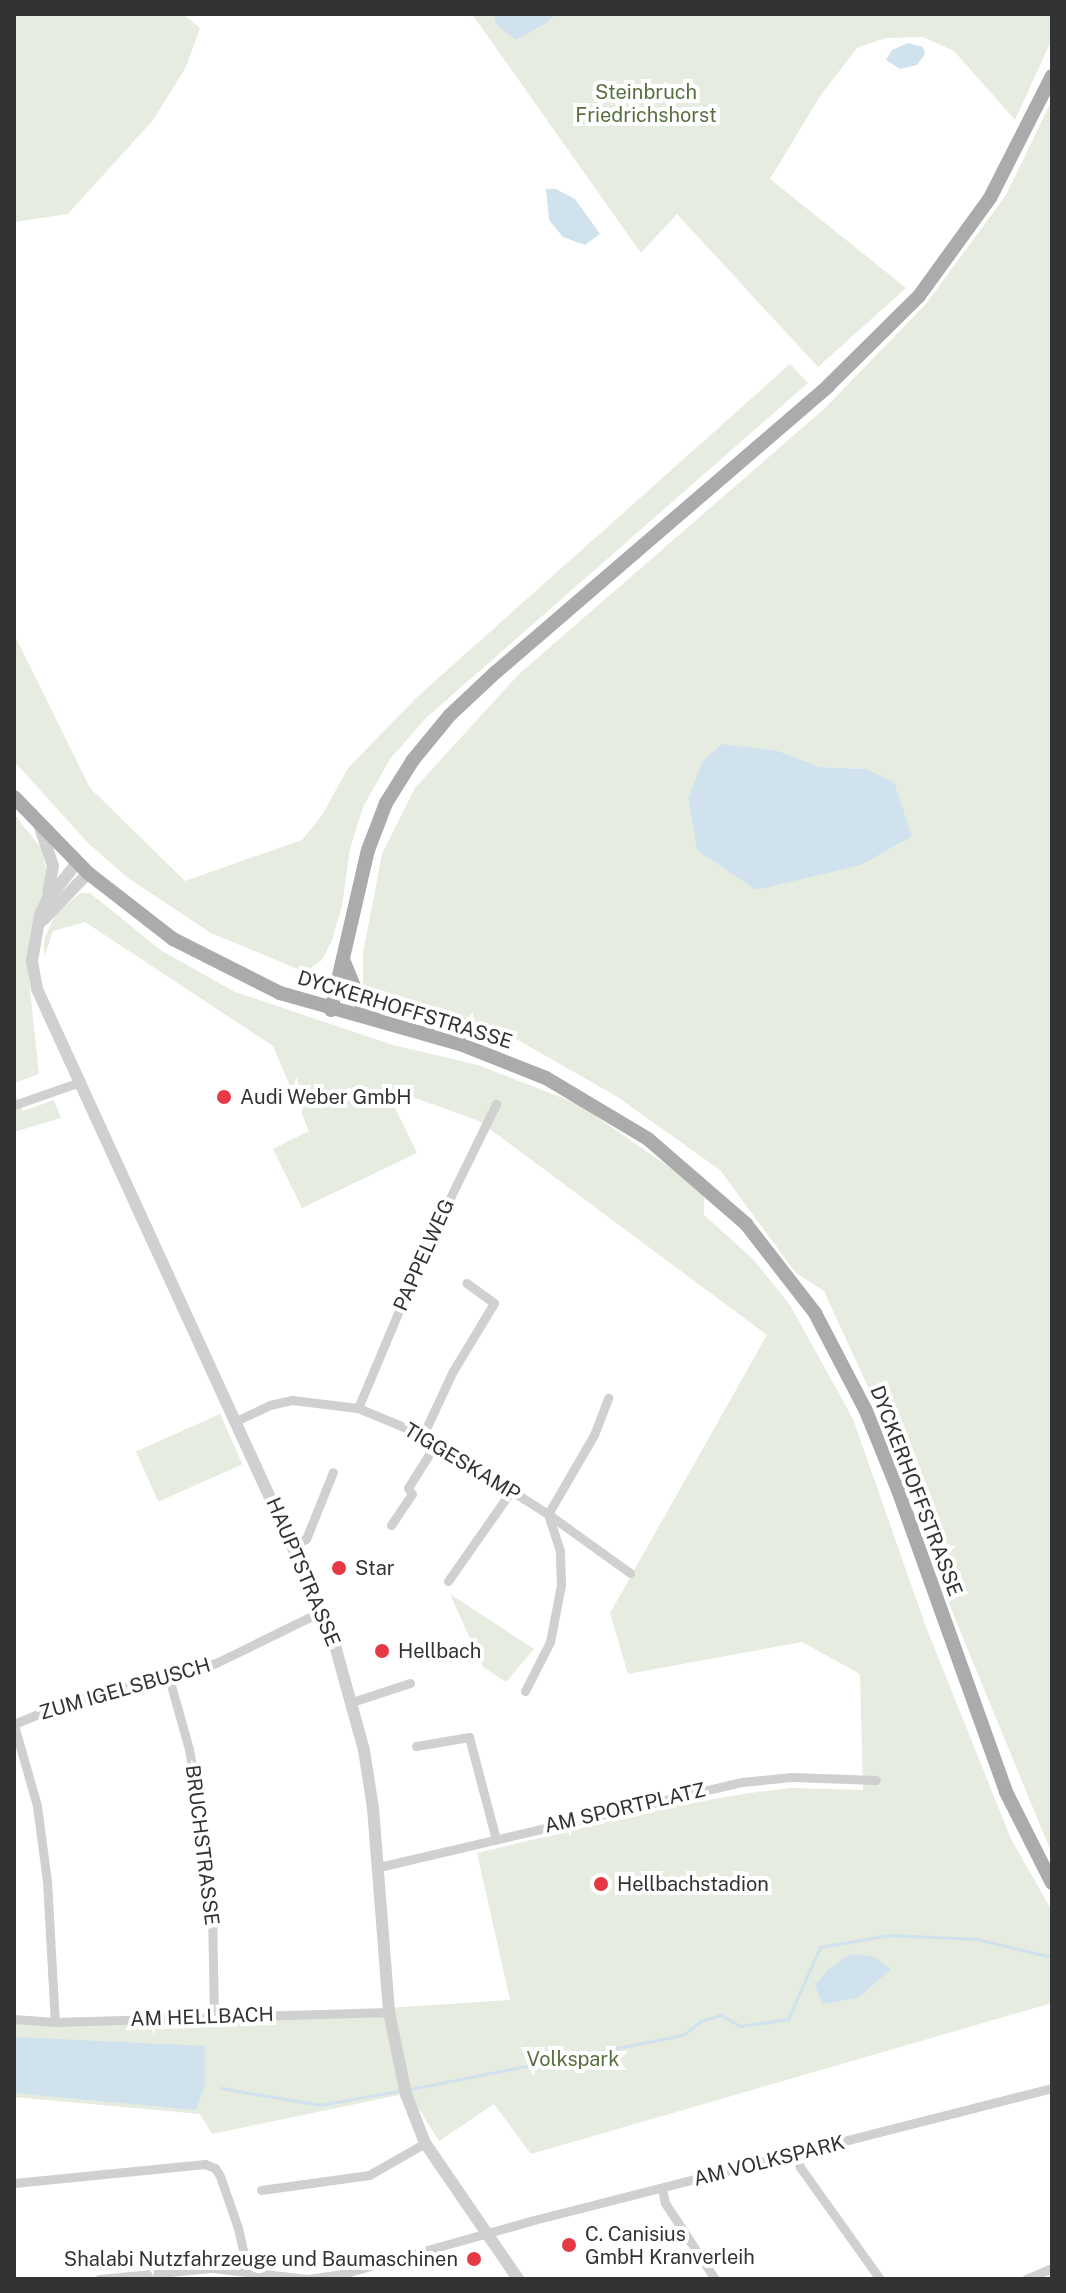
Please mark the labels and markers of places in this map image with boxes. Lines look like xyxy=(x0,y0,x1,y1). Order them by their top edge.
place label: Audi Weber GmbH xyxy=(240,1085,412,1109)
marker: Audi Weber GmbH xyxy=(215,1088,233,1106)
place label: Star xyxy=(355,1556,395,1580)
marker: Star xyxy=(330,1559,348,1577)
place label: Hellbach xyxy=(398,1639,481,1663)
marker: Hellbach xyxy=(373,1642,391,1660)
place label: Hellbachstadion xyxy=(617,1872,769,1896)
marker: Hellbachstadion xyxy=(592,1875,610,1893)
place label: C. Canisius GmbH Kranverleih xyxy=(585,2222,755,2269)
marker: C. Canisius GmbH Kranverleih xyxy=(560,2236,578,2254)
place label: Shalabi Nutzfahrzeuge und Baumaschinen xyxy=(64,2247,458,2271)
marker: Shalabi Nutzfahrzeuge und Baumaschinen xyxy=(465,2250,483,2268)

